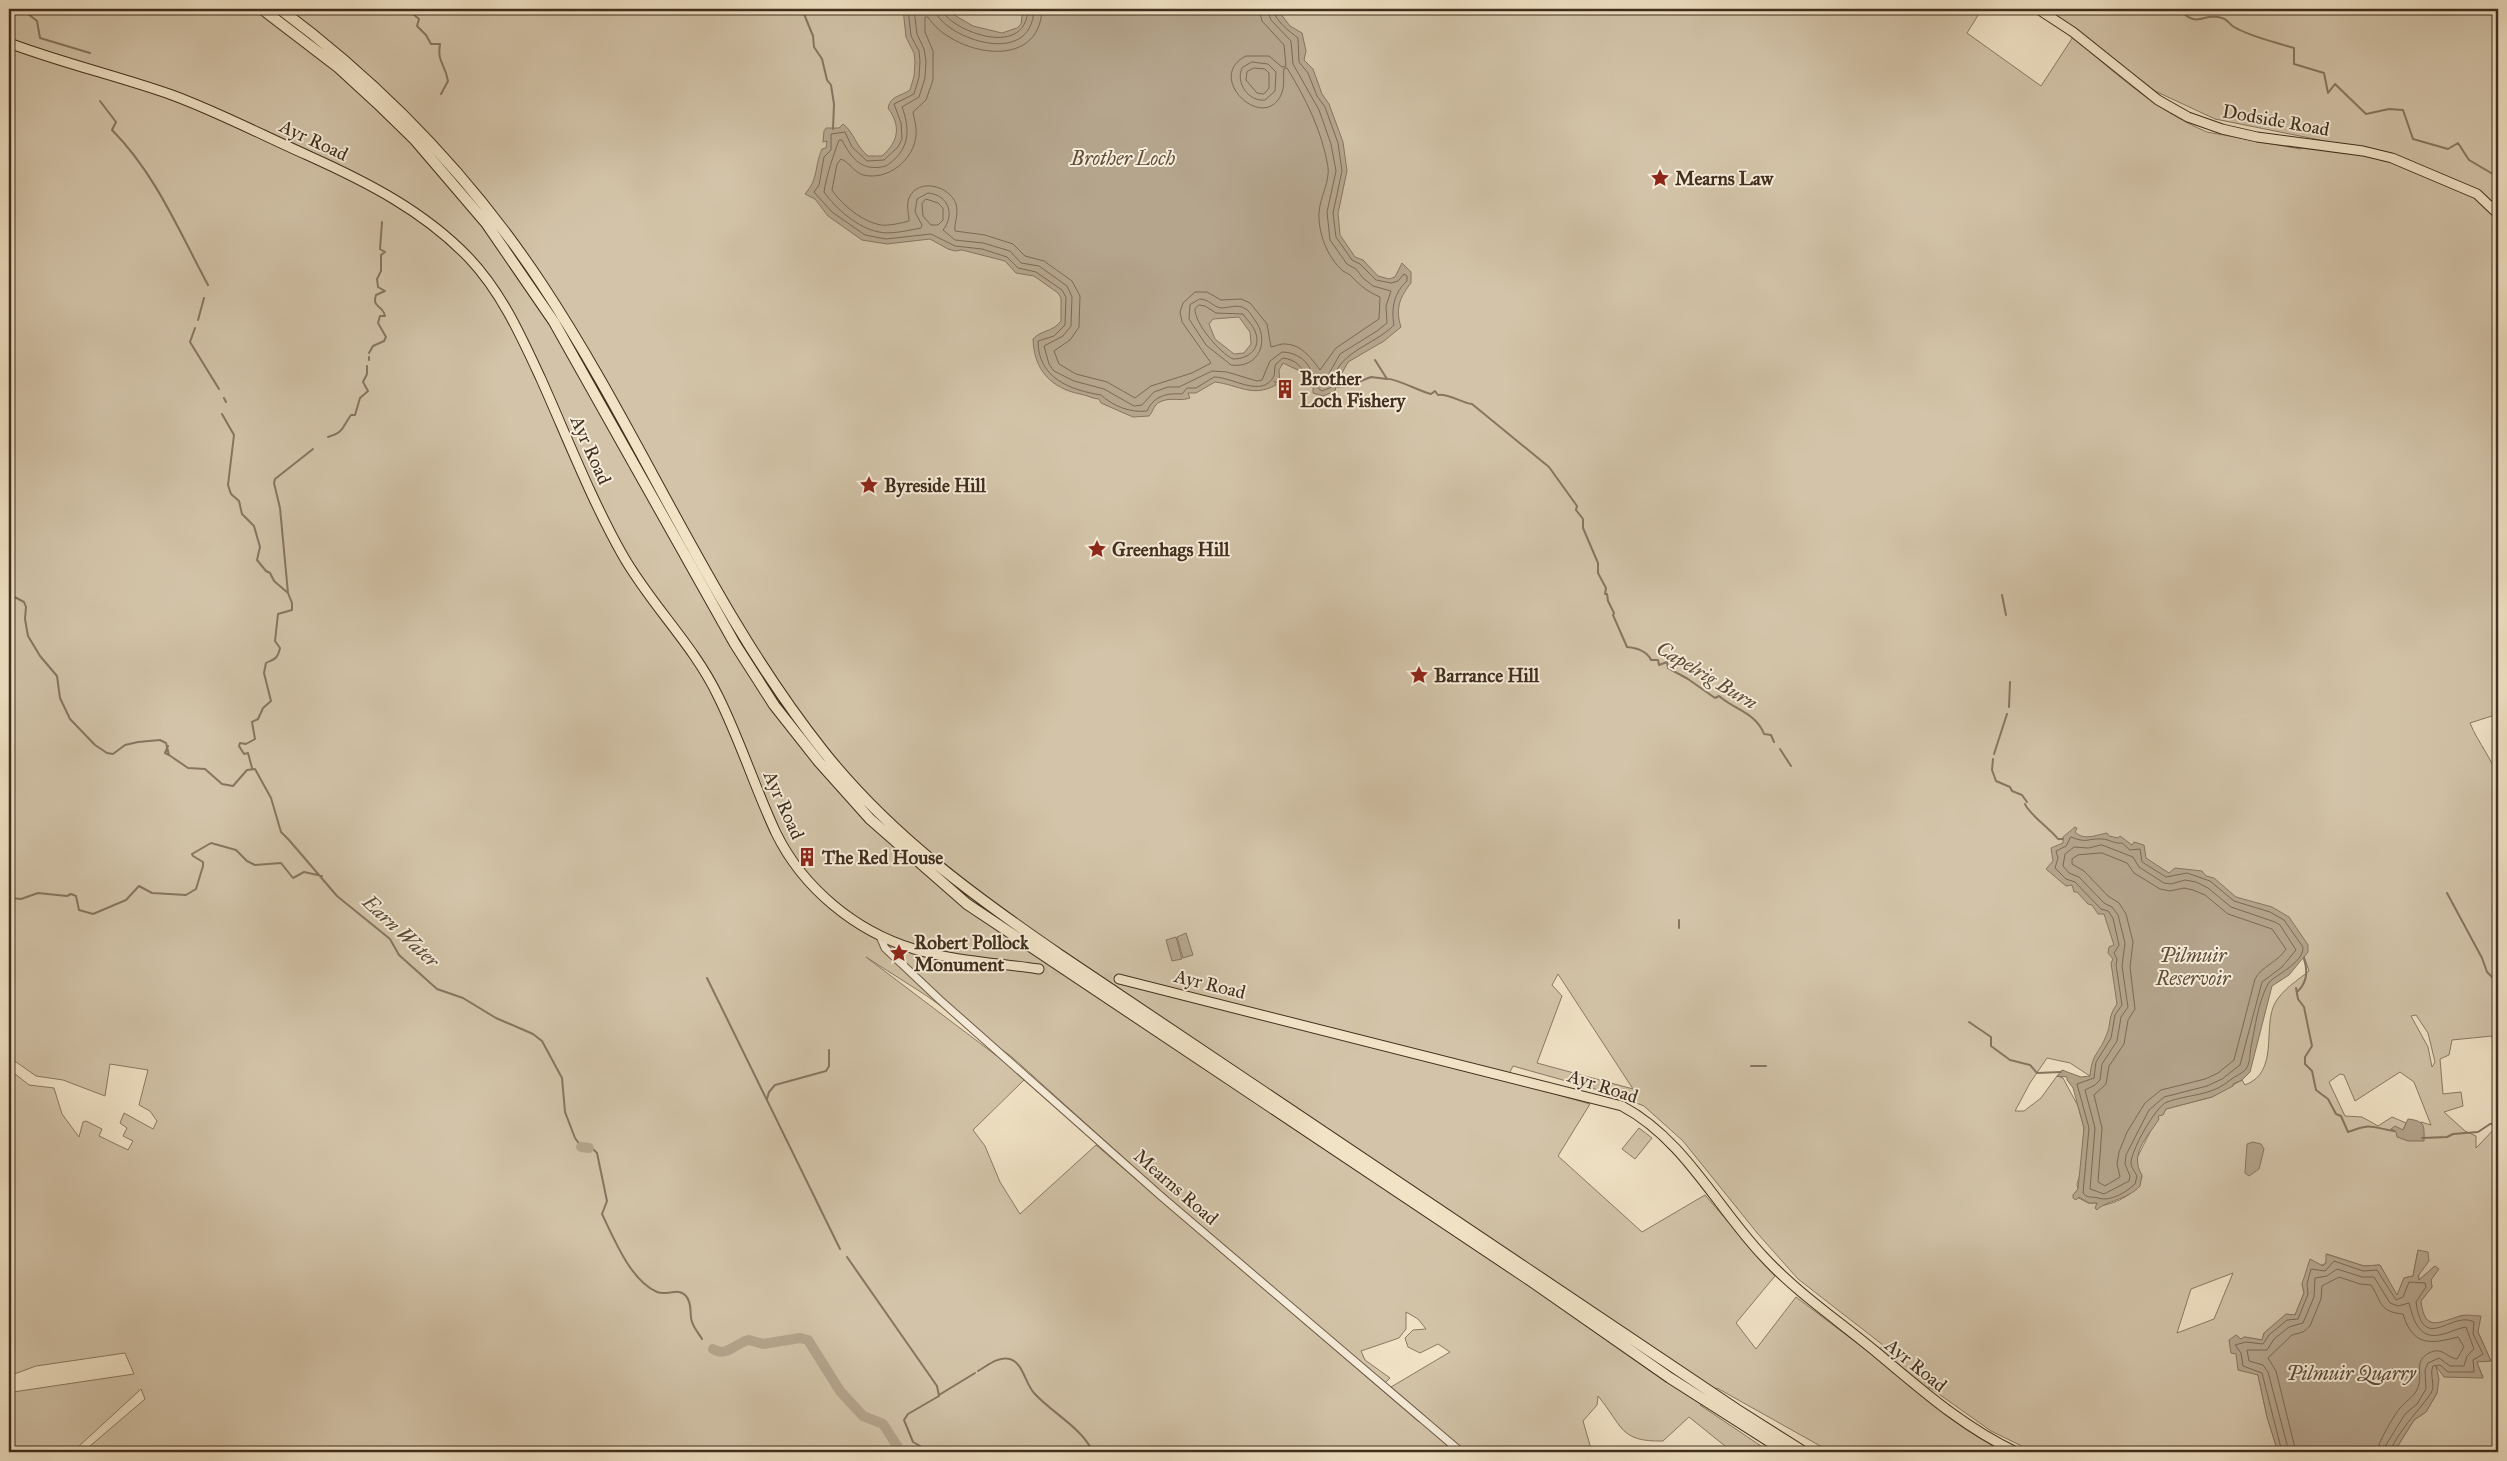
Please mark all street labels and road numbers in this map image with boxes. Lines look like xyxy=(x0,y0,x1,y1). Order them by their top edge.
street label: Dodside Road xyxy=(2221,99,2332,141)
street label: Ayr Road xyxy=(275,114,352,166)
street label: Ayr Road xyxy=(565,411,616,488)
street label: Ayr Road xyxy=(758,766,809,843)
street label: Ayr Road xyxy=(1171,964,1248,1004)
street label: Ayr Road xyxy=(1564,1064,1642,1108)
street label: Mearns Road xyxy=(1129,1144,1223,1230)
street label: Ayr Road xyxy=(1880,1333,1952,1397)

